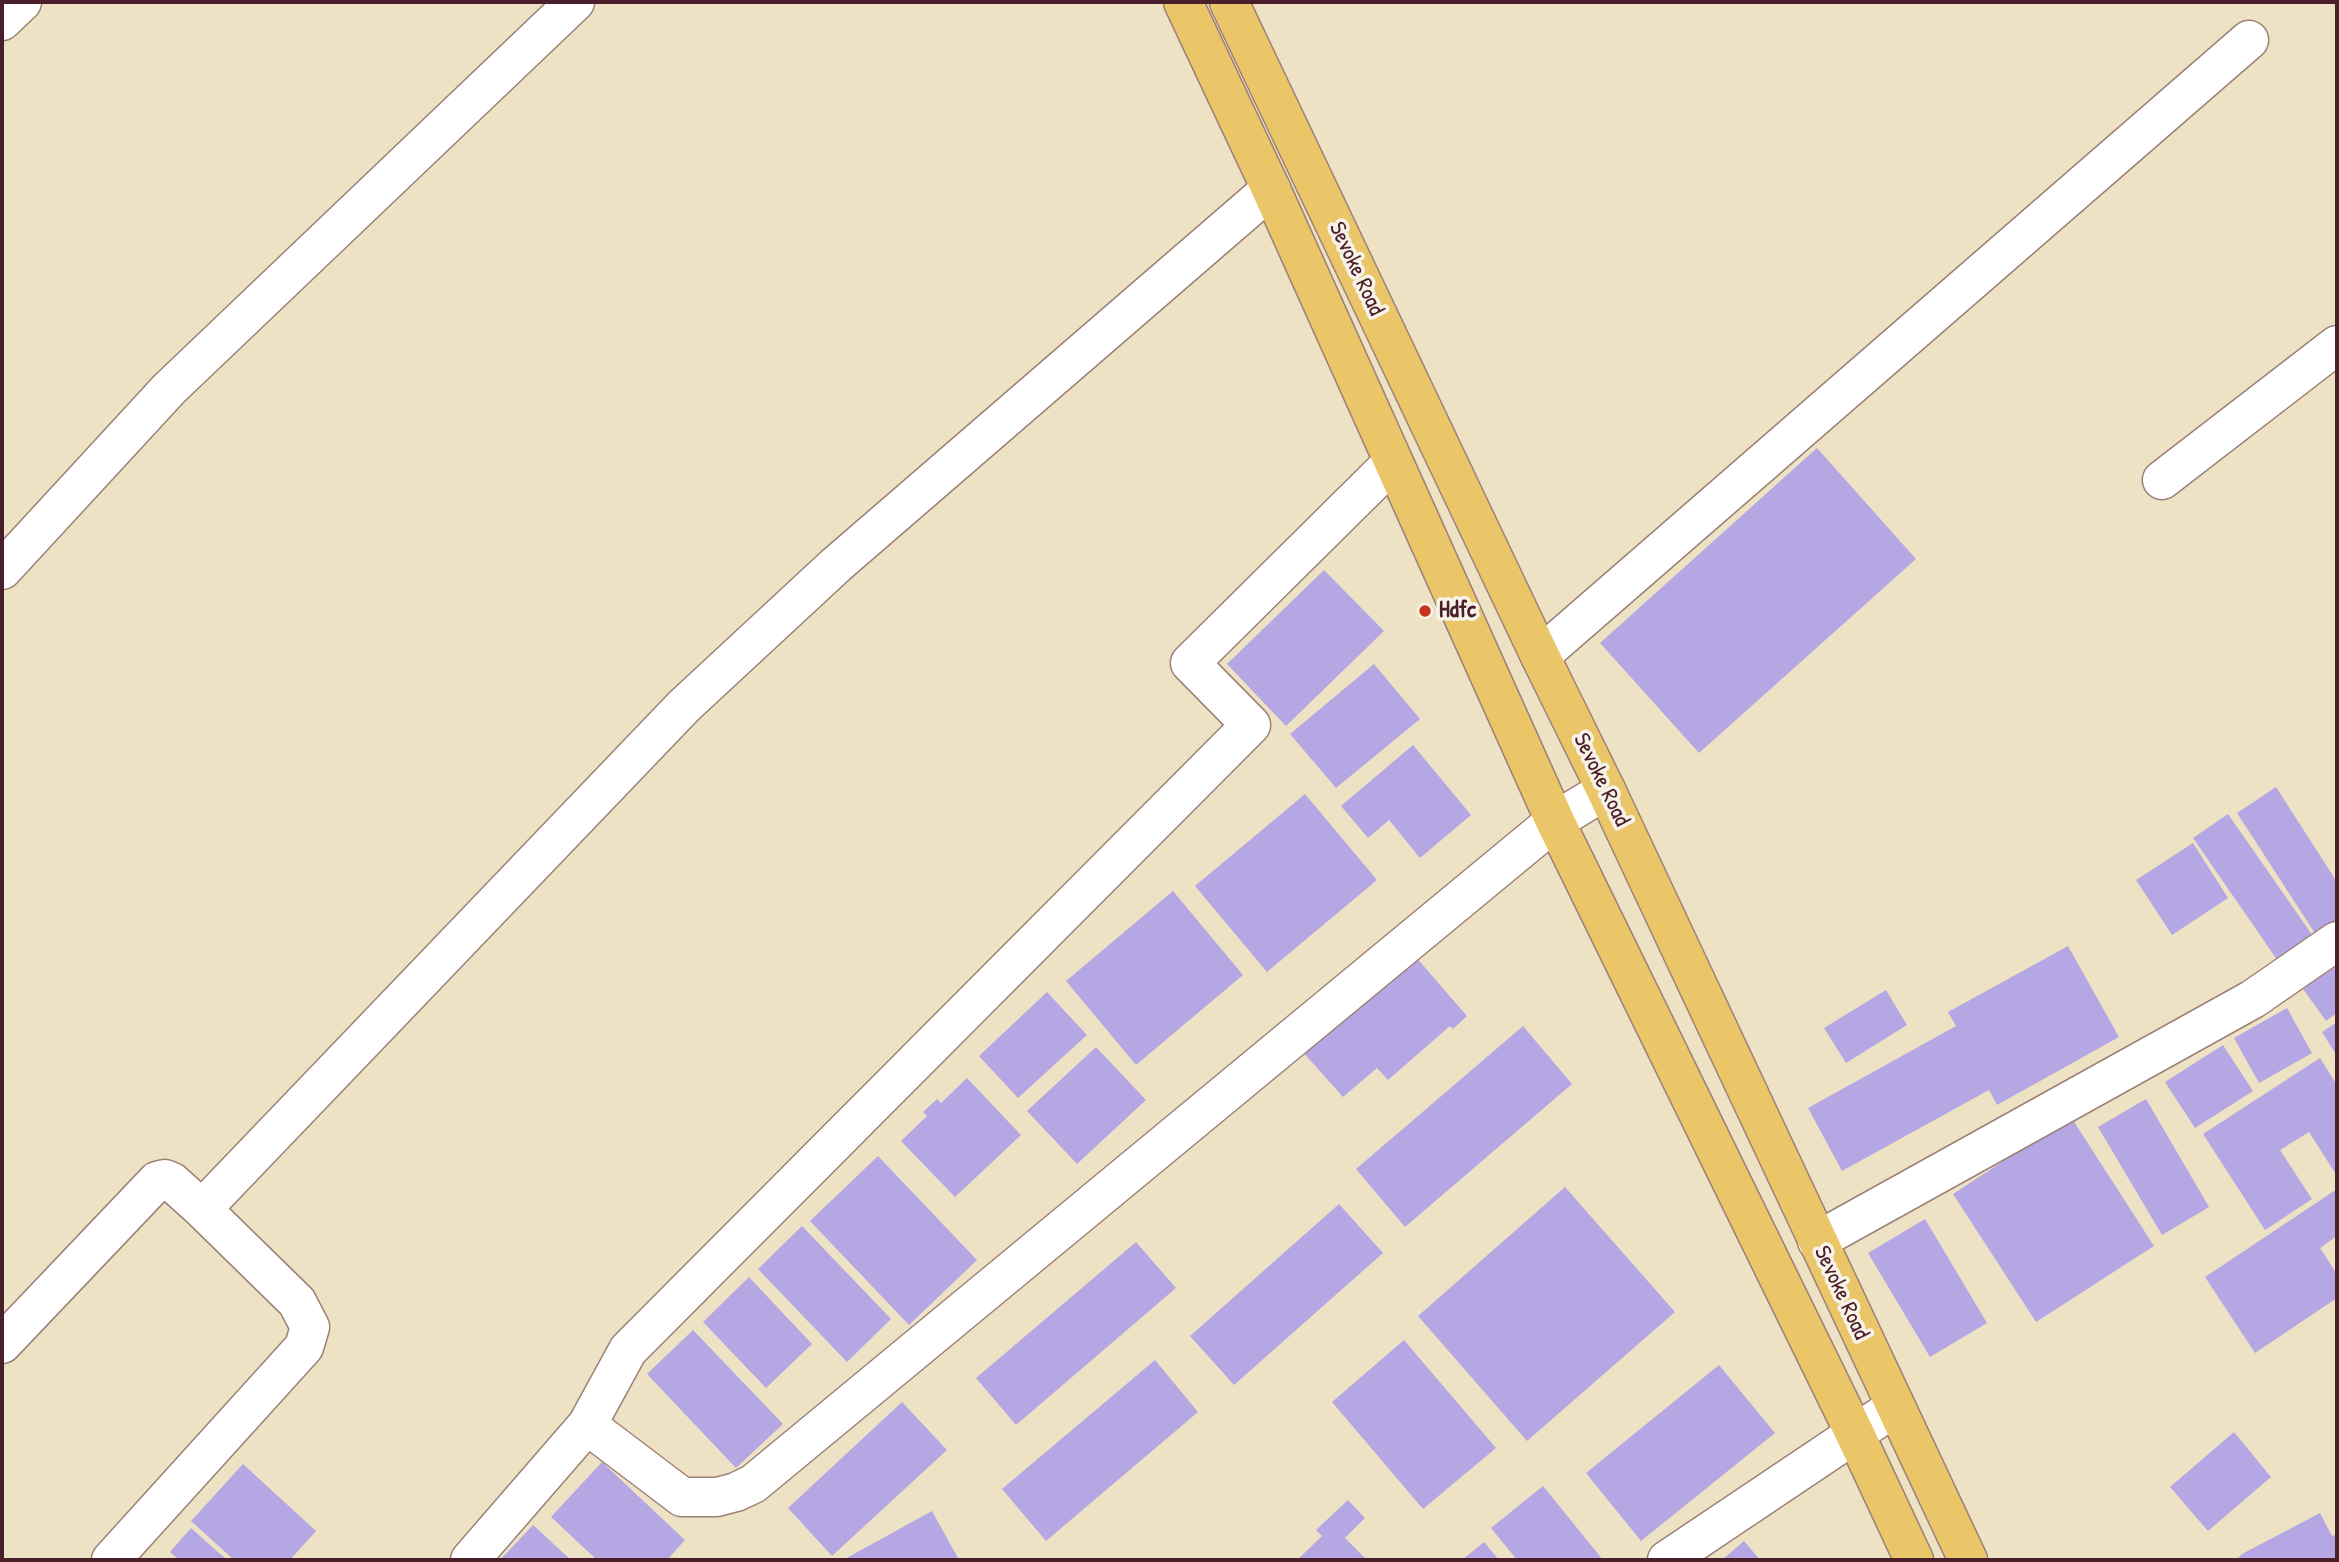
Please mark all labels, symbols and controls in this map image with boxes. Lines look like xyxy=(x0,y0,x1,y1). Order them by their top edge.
street label: Sevoke Road xyxy=(1322,218,1390,320)
place label: Hdfc xyxy=(1439,597,1476,625)
marker: Hdfc xyxy=(1417,603,1433,619)
street label: Sevoke Road xyxy=(1567,729,1635,831)
street label: Sevoke Road xyxy=(1807,1242,1875,1344)

